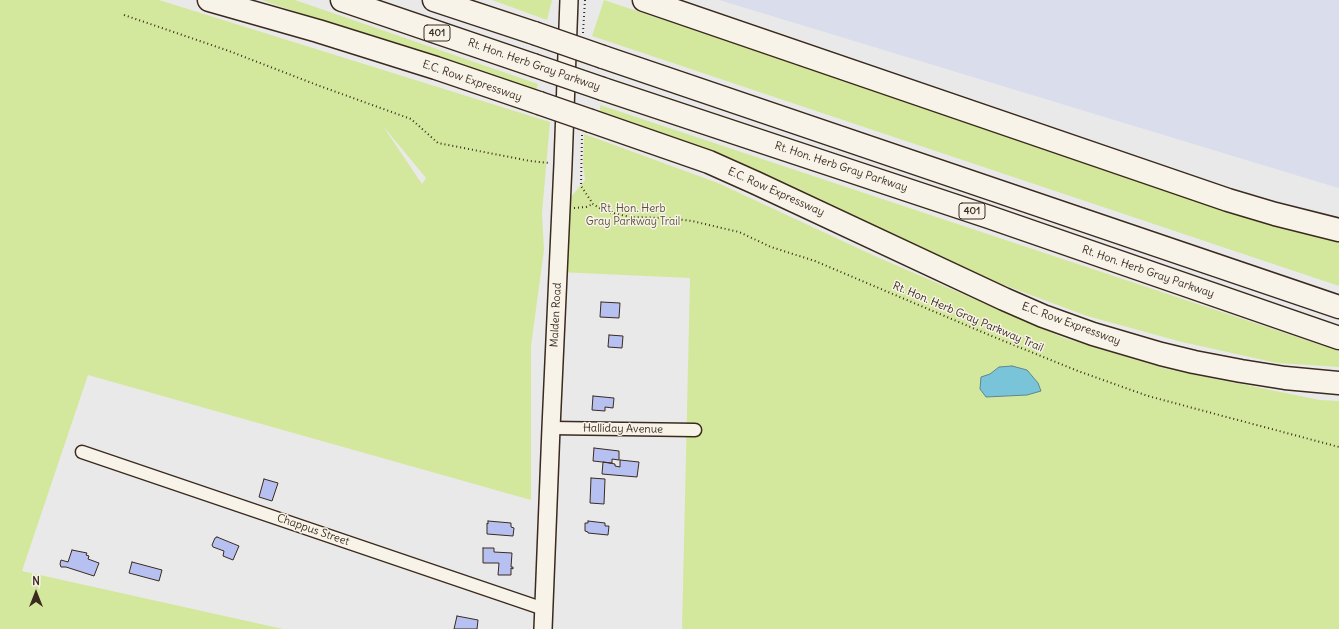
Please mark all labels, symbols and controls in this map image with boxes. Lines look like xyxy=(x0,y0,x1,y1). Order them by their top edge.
road number: 401 xyxy=(424,25,450,41)
street label: Rt. Hon. Herb Gray Parkway xyxy=(466,36,602,94)
street label: E.C. Row Expressway xyxy=(421,58,523,104)
street label: Rt. Hon. Herb Gray Parkway xyxy=(773,139,909,195)
street label: E.C. Row Expressway xyxy=(726,165,826,219)
park label: Rt. Hon. Herb Gray Parkway Trail xyxy=(586,202,680,228)
road number: 401 xyxy=(959,203,985,219)
street label: Rt. Hon. Herb Gray Parkway xyxy=(1080,243,1216,301)
street label: Rt. Hon. Herb Gray Parkway Trail xyxy=(891,279,1045,355)
street label: Malden Road xyxy=(548,282,564,348)
street label: E.C. Row Expressway xyxy=(1020,300,1122,348)
street label: Halliday Avenue xyxy=(583,422,663,436)
street label: Chappus Street xyxy=(275,511,351,549)
north arrow xyxy=(16,573,56,613)
text: N xyxy=(32,574,40,588)

